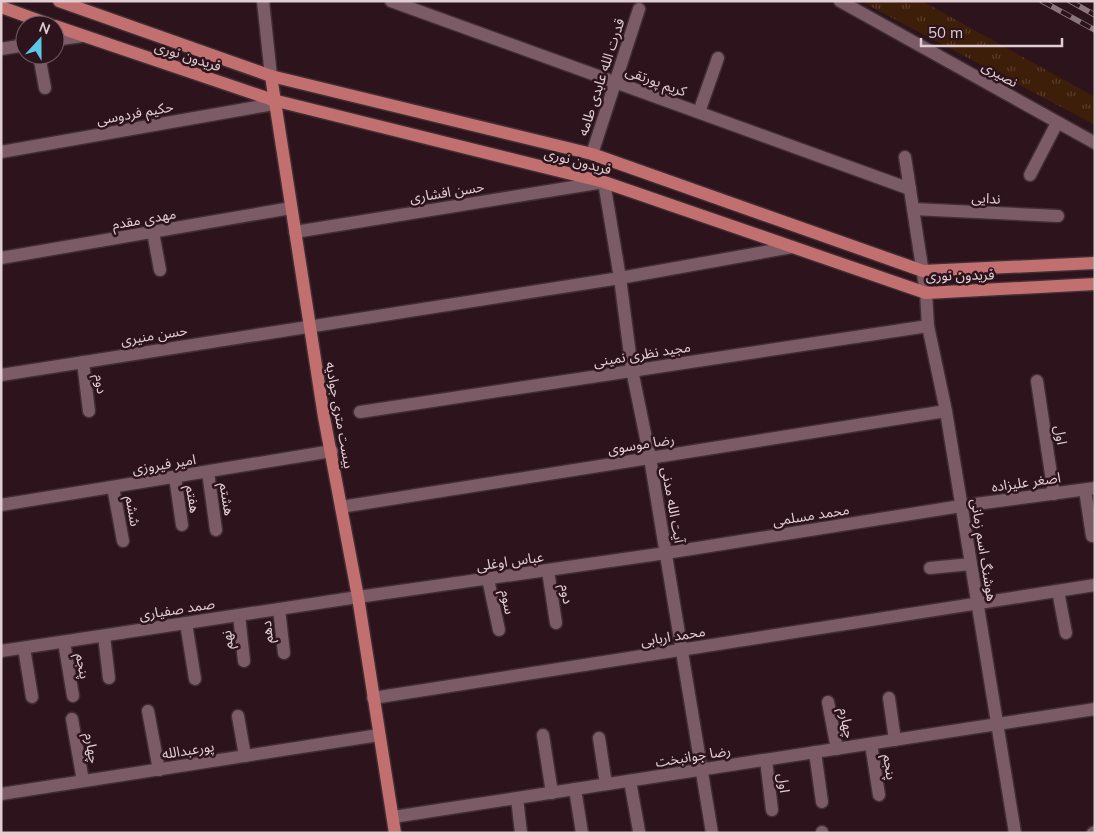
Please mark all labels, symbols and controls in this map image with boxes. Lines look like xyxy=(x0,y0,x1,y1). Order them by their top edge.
north arrow xyxy=(15,15,65,65)
scale bar xyxy=(921,15,1062,47)
street label: قدرت الله عابدی طامه xyxy=(574,16,628,138)
text: N xyxy=(36,18,53,38)
text: 50 m xyxy=(928,23,963,42)
street label: فریدون نوری xyxy=(153,37,223,75)
street label: نصیری xyxy=(979,57,1021,91)
street label: کریم پورتقی xyxy=(622,62,689,102)
street label: حکیم فردوسی xyxy=(95,97,175,131)
street label: فریدون نوری xyxy=(543,143,613,179)
street label: حسن افشاری xyxy=(408,177,486,207)
street label: ندایی xyxy=(971,188,1001,208)
street label: مهدی مقدم xyxy=(111,205,178,235)
street label: فریدون نوری xyxy=(926,265,994,285)
street label: حسن منیری xyxy=(119,321,189,349)
street label: مجید نظری نمینی xyxy=(592,337,692,371)
street label: بیست متری جوادیه xyxy=(322,360,358,470)
street label: دوم xyxy=(89,373,111,396)
street label: اول xyxy=(1051,424,1071,446)
street label: رضا موسوی xyxy=(606,430,676,458)
street label: امیر فیروزی xyxy=(131,450,197,478)
street label: آیت‌ الله مدنی xyxy=(657,466,689,545)
street label: اصغر علیزاده xyxy=(990,468,1062,496)
street label: هشتم xyxy=(214,481,238,517)
street label: هفتم xyxy=(180,484,204,515)
street label: ششم xyxy=(119,494,145,528)
street label: هوشنگ اسم زمانی xyxy=(965,497,1001,603)
street label: محمد مسلمی xyxy=(771,500,851,530)
street label: عباس اوغلی xyxy=(475,547,545,575)
street label: دوم xyxy=(555,583,577,606)
street label: سوم xyxy=(495,588,519,616)
street label: صمد صفیاری xyxy=(138,594,217,624)
street label: دهم xyxy=(257,619,279,644)
street label: محمد اربابی xyxy=(639,622,707,650)
street label: نهم xyxy=(217,629,239,650)
street label: پنجم xyxy=(70,652,94,681)
street label: چهارم xyxy=(833,706,859,740)
street label: چهارم xyxy=(78,731,104,765)
street label: پورعبدالله xyxy=(160,737,216,764)
street label: رضا جوانبخت xyxy=(654,741,732,771)
street label: پنجم xyxy=(877,753,901,781)
street label: اول xyxy=(774,772,794,794)

